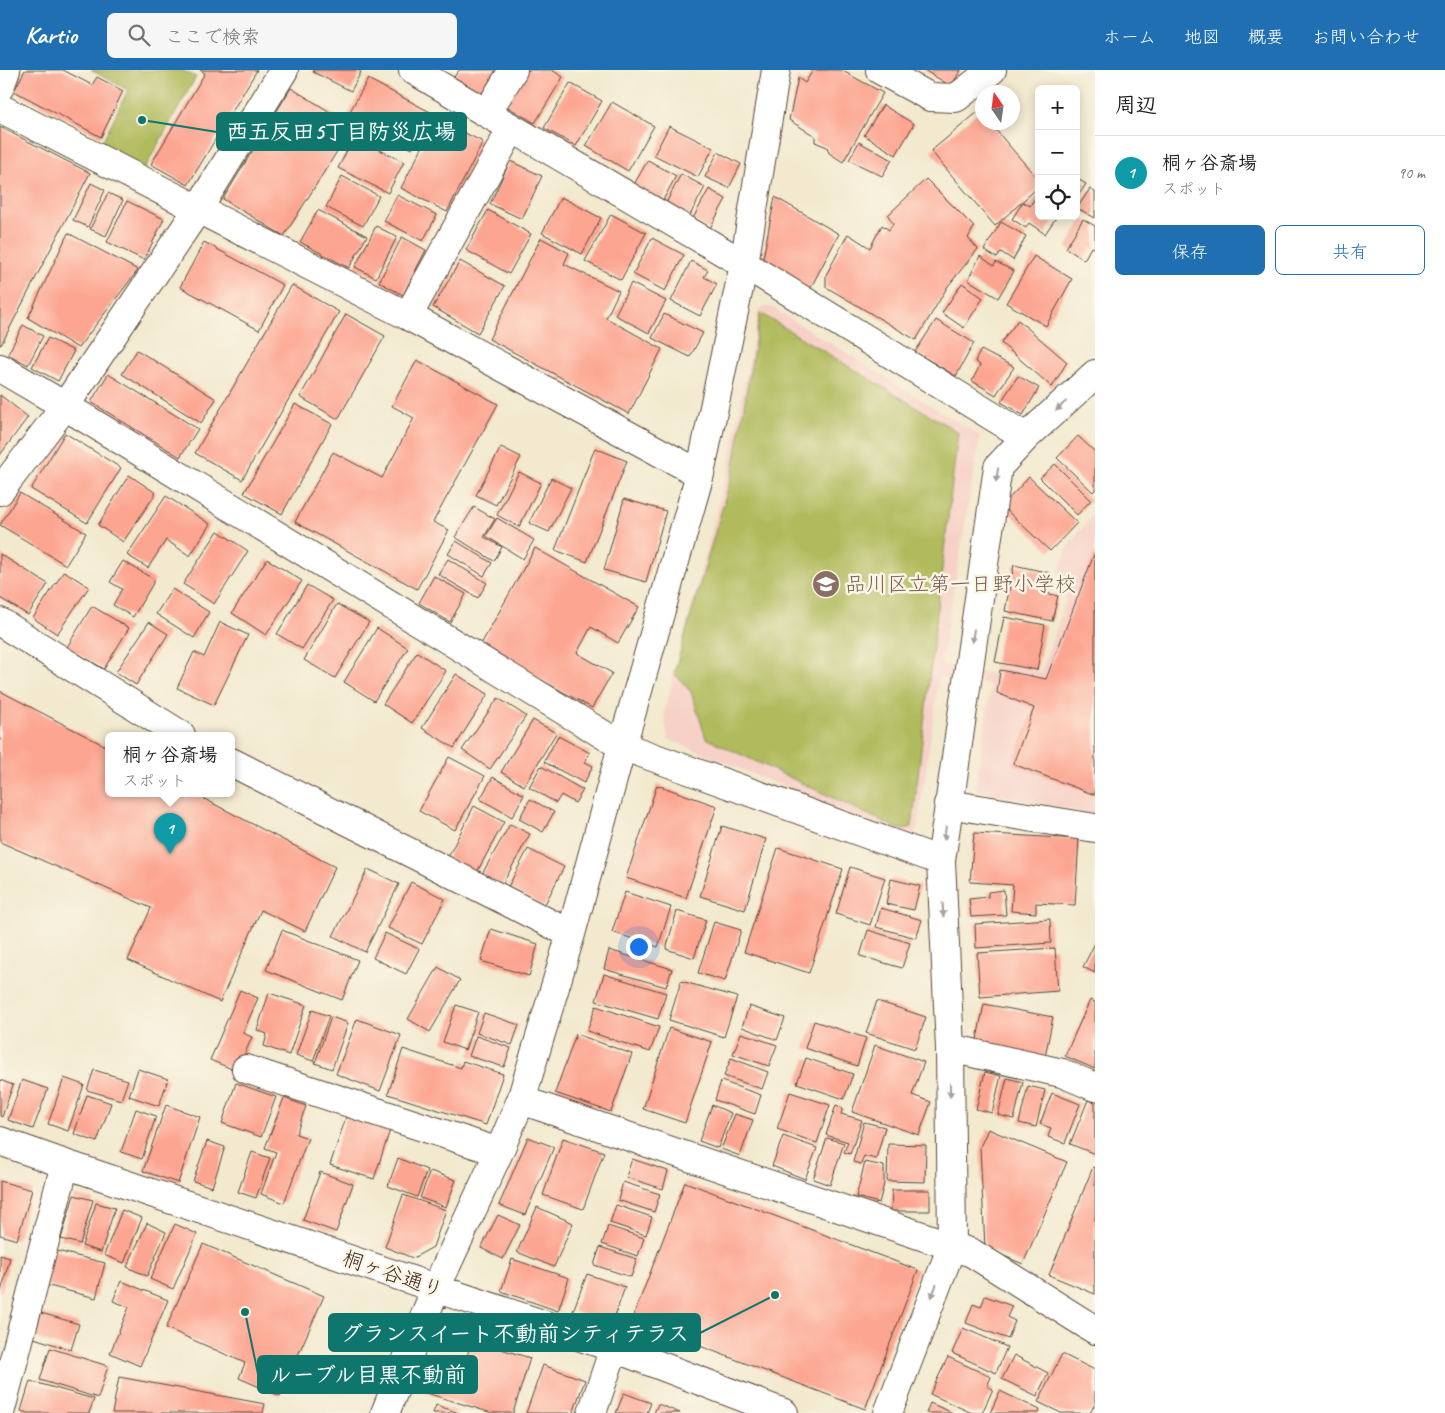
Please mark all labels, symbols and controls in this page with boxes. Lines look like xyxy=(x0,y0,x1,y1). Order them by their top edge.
search box xyxy=(107,13,457,58)
text: Kartio xyxy=(25,20,77,50)
icon: search xyxy=(125,21,153,49)
text: ここで検索 xyxy=(165,25,260,49)
text: ホーム xyxy=(1103,26,1156,48)
text: 地図 xyxy=(1184,26,1220,48)
text: 概要 xyxy=(1248,26,1284,48)
text: お問い合わせ xyxy=(1312,26,1420,48)
north arrow xyxy=(975,85,1020,130)
map controls xyxy=(1035,85,1080,220)
button: + xyxy=(1035,85,1080,130)
text: 周辺 xyxy=(1115,92,1157,118)
callout: 西五反田5丁目防災広場 xyxy=(217,113,466,150)
text: 西五反田5丁目防災広場 xyxy=(226,118,456,146)
button: − xyxy=(1035,130,1080,175)
text: 桐ヶ谷斎場 xyxy=(1162,151,1257,175)
text: 1 xyxy=(1127,163,1135,183)
text: 90 m xyxy=(1398,163,1425,183)
button: locate xyxy=(1035,175,1080,220)
text: スポット xyxy=(1162,179,1226,199)
button: 保存 xyxy=(1115,225,1265,275)
button: 共有 xyxy=(1275,225,1425,275)
one-way arrow xyxy=(1055,400,1067,412)
one-way arrow xyxy=(993,467,1001,483)
school or university icon: 品川区立第一日野小学校 xyxy=(811,569,841,599)
place label: 品川区立第一日野小学校 xyxy=(845,571,1076,597)
one-way arrow xyxy=(969,628,977,644)
popup xyxy=(105,732,235,797)
text: 桐ヶ谷斎場 xyxy=(122,743,218,767)
text: スポット xyxy=(122,771,187,791)
pin: 1 xyxy=(154,813,186,854)
one-way arrow xyxy=(940,825,948,841)
one-way arrow xyxy=(940,902,948,918)
your location xyxy=(626,934,652,960)
one-way arrow xyxy=(946,1082,954,1098)
street label: 桐ヶ谷通り xyxy=(339,1245,447,1303)
one-way arrow xyxy=(930,1284,937,1299)
callout: グランスイート不動前シティテラス xyxy=(329,1314,700,1351)
text: グランスイート不動前シティテラス xyxy=(341,1320,689,1348)
callout: ルーブル目黒不動前 xyxy=(258,1356,477,1393)
text: ルーブル目黒不動前 xyxy=(270,1361,466,1389)

